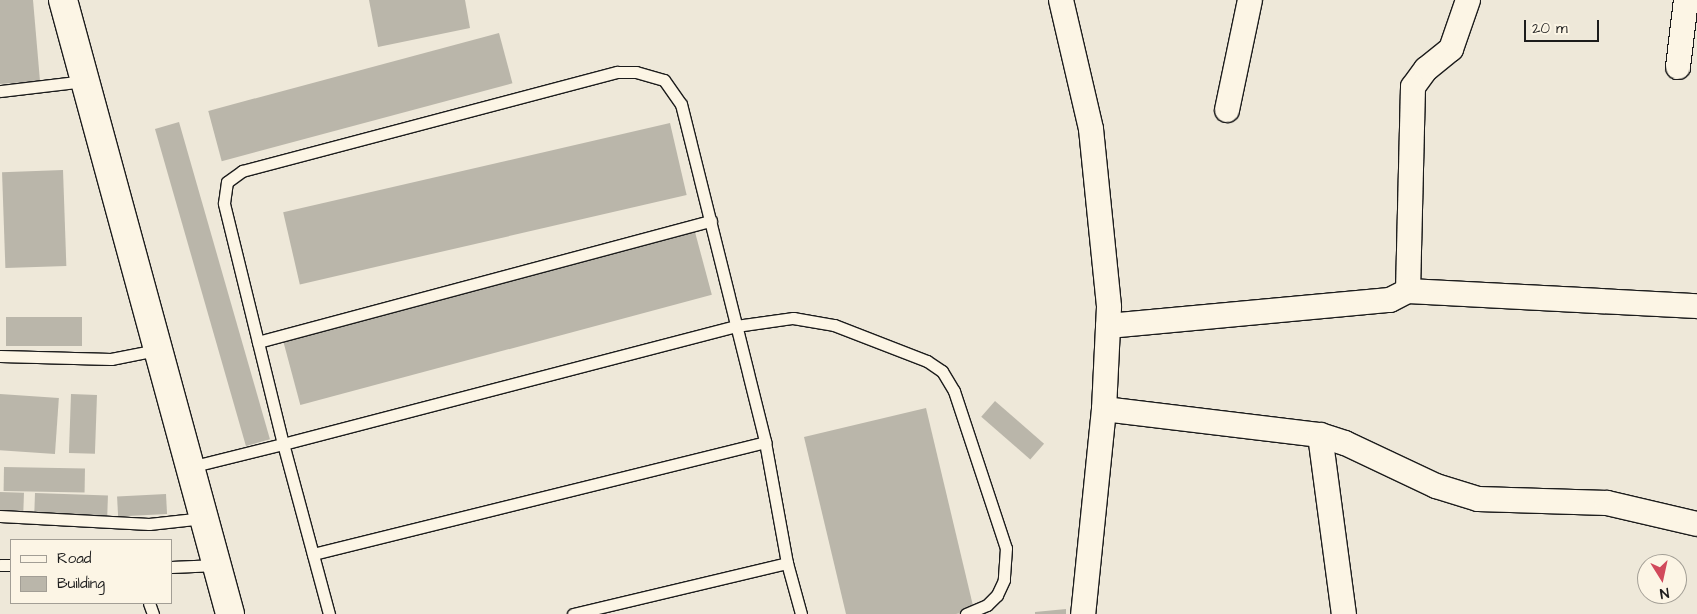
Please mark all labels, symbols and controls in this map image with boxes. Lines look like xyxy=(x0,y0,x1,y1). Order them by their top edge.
scale bar xyxy=(1527,10,1602,42)
text: 20 m xyxy=(1532,18,1568,39)
legend xyxy=(10,539,172,604)
text: Road xyxy=(57,548,91,569)
north arrow xyxy=(1637,554,1687,604)
text: Building xyxy=(57,573,105,594)
text: N xyxy=(1658,582,1670,603)

